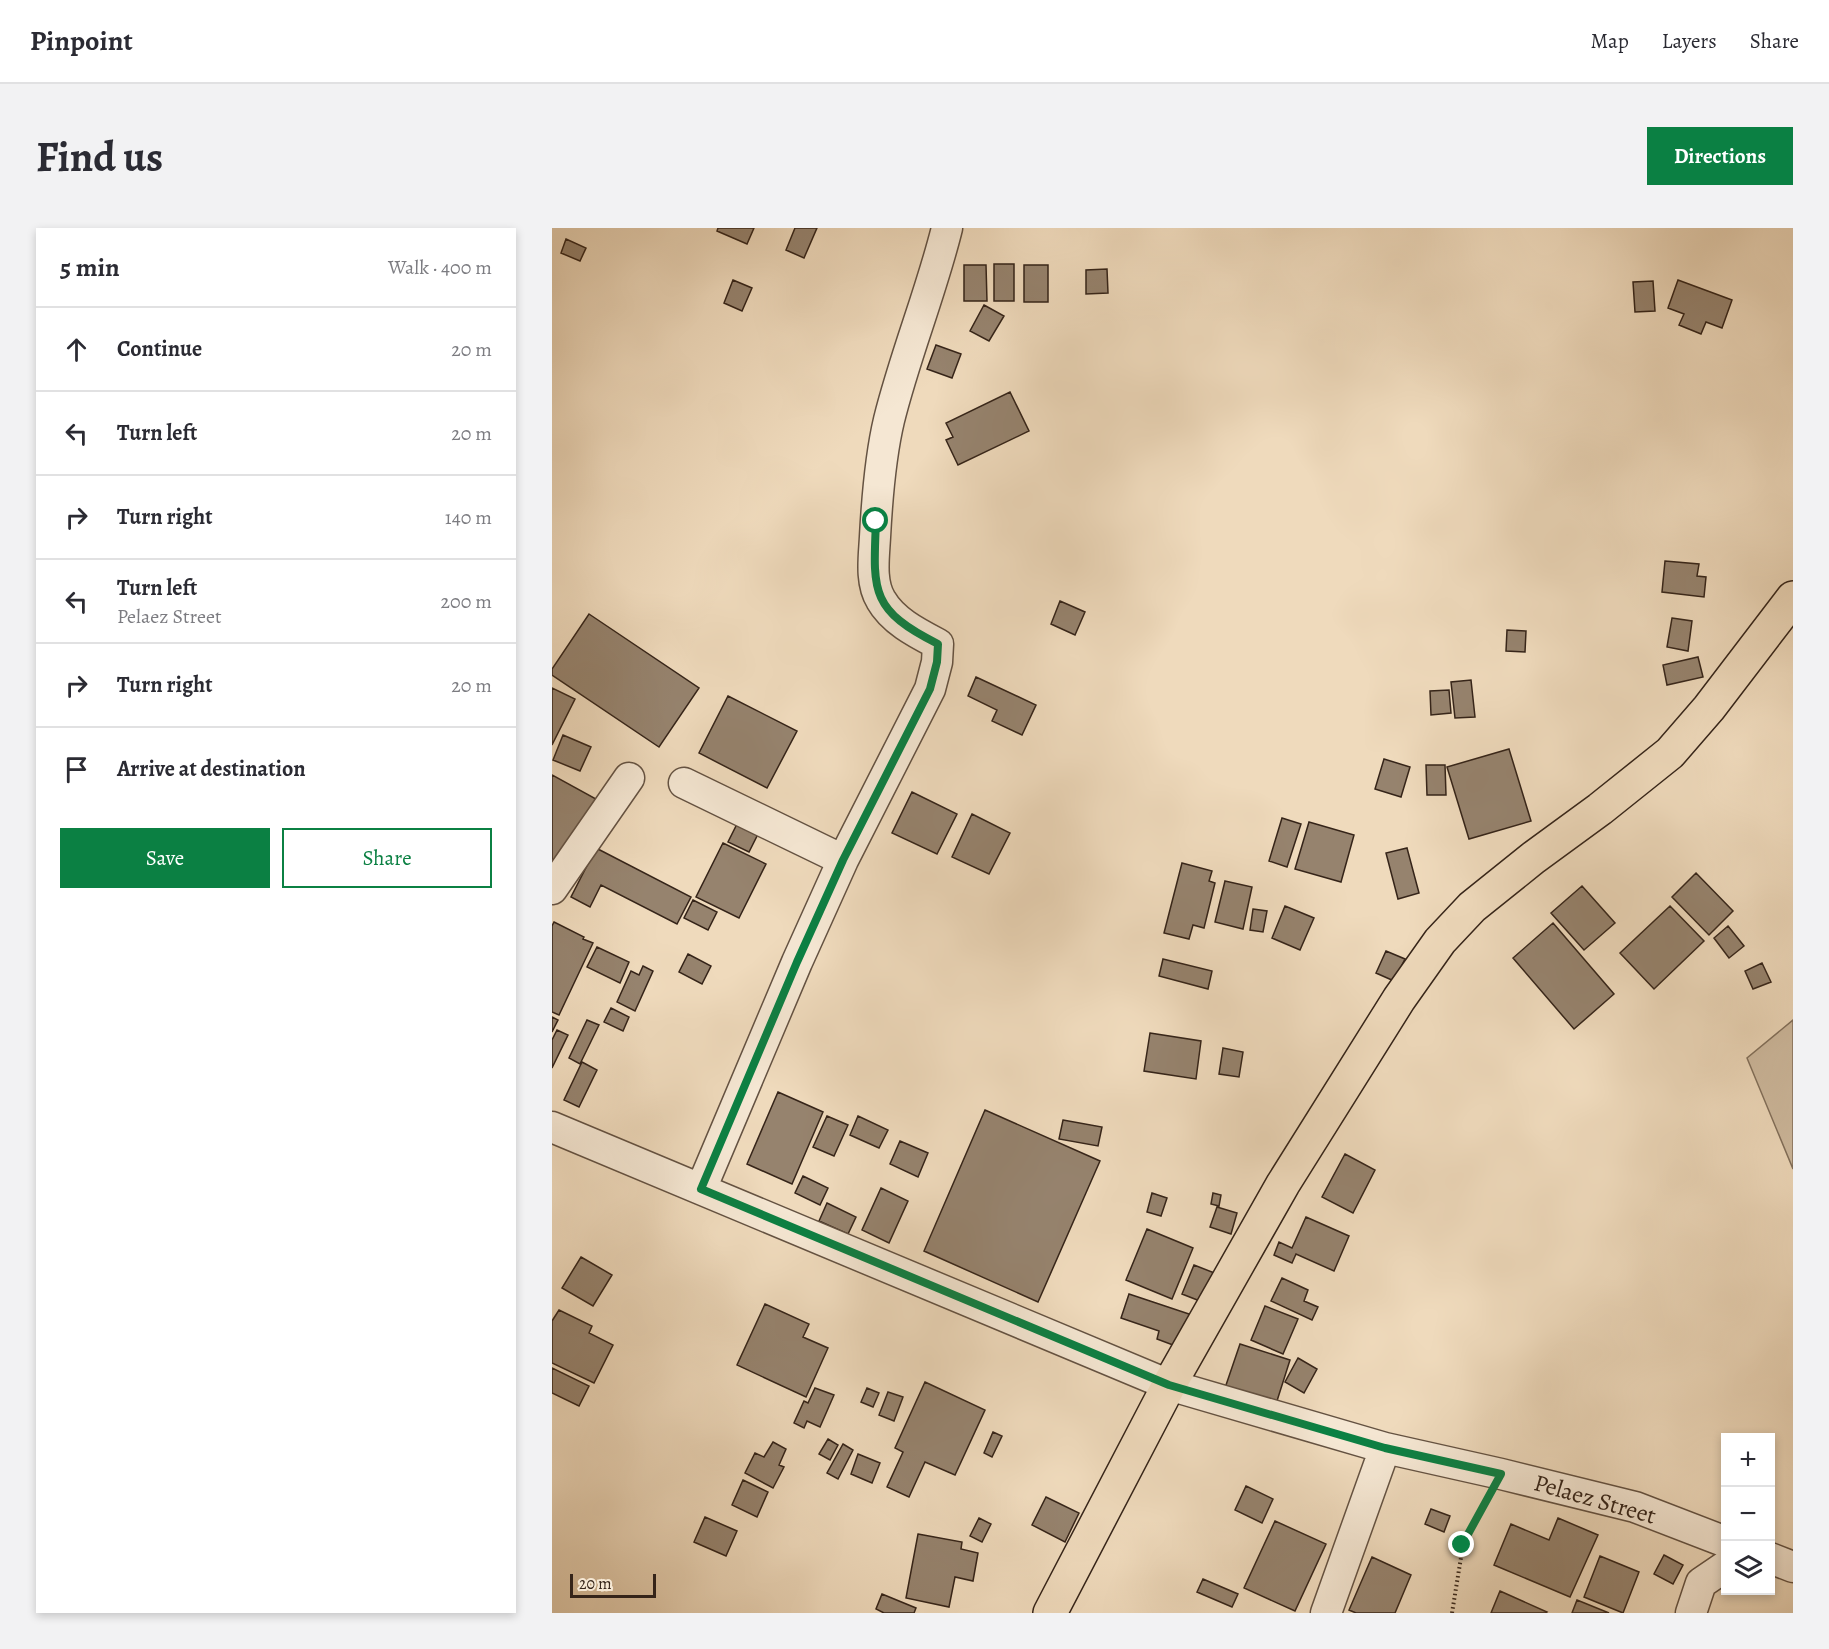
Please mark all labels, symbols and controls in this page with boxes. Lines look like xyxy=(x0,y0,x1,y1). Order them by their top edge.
text: Pinpoint xyxy=(30,22,133,60)
text: Map xyxy=(1590,27,1629,55)
text: Layers xyxy=(1662,27,1717,55)
text: Share xyxy=(1750,27,1799,55)
button: Directions xyxy=(1647,127,1793,185)
text: Find us xyxy=(36,128,163,185)
text: 5 min xyxy=(60,250,120,285)
text: Walk · 400 m xyxy=(388,254,492,281)
icon: ahead xyxy=(60,333,93,366)
text: Continue xyxy=(117,334,202,364)
text: 20 m xyxy=(451,336,492,363)
icon: left xyxy=(60,417,93,450)
text: Turn left xyxy=(117,418,197,448)
text: 20 m xyxy=(451,420,492,447)
icon: right xyxy=(60,501,93,534)
text: Turn right xyxy=(117,502,213,532)
text: 140 m xyxy=(445,504,492,531)
route start xyxy=(862,507,888,533)
text: Turn left xyxy=(117,573,197,603)
icon: left xyxy=(60,585,93,618)
text: 200 m xyxy=(441,588,492,615)
text: Pelaez Street xyxy=(117,603,222,630)
icon: right xyxy=(60,669,93,702)
text: Turn right xyxy=(117,670,213,700)
text: 20 m xyxy=(451,672,492,699)
icon: arrive xyxy=(60,753,93,786)
text: Arrive at destination xyxy=(117,754,306,784)
button: Save xyxy=(60,828,270,888)
button: Share xyxy=(282,828,492,888)
map controls xyxy=(1721,1433,1775,1595)
button: + xyxy=(1721,1433,1775,1487)
street label: Pelaez Street xyxy=(1530,1466,1660,1532)
button: − xyxy=(1721,1487,1775,1541)
route end xyxy=(1448,1531,1474,1557)
button: layers xyxy=(1721,1541,1775,1595)
scale bar xyxy=(570,1571,656,1598)
text: 20 m xyxy=(579,1573,612,1595)

